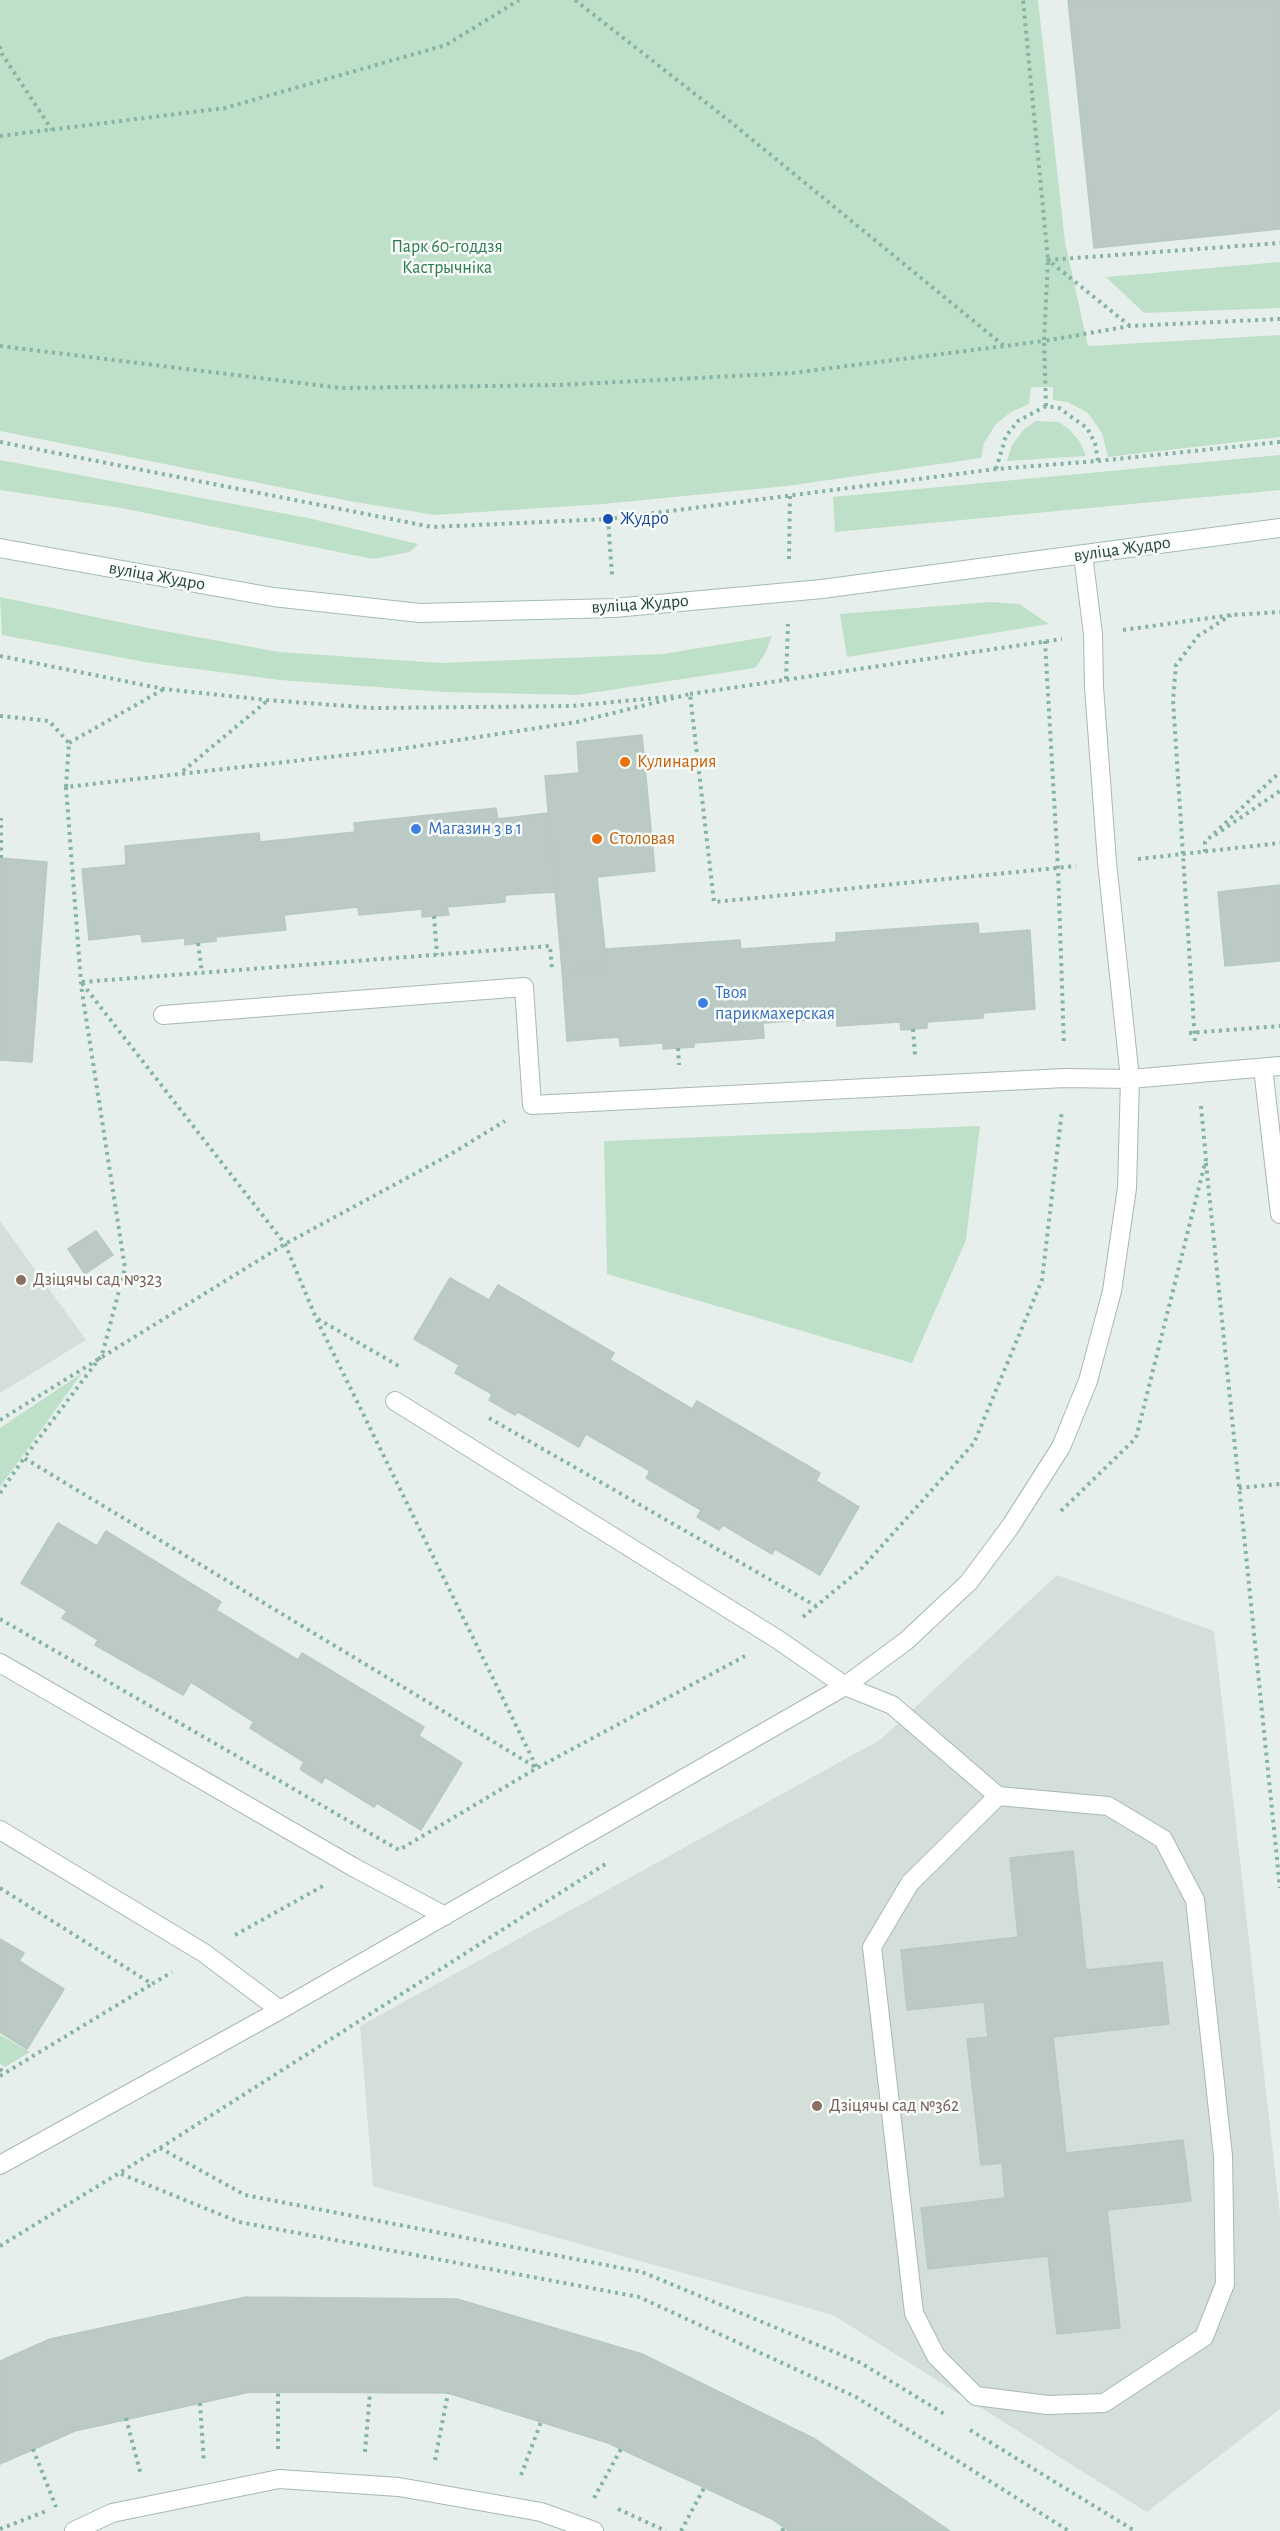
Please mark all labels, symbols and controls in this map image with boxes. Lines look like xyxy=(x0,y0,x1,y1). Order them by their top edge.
park label: Парк 60-годдзя Кастрычніка xyxy=(391,236,503,278)
place label: Жудро xyxy=(620,508,669,530)
marker: Жудро xyxy=(601,512,615,526)
street label: вуліца Жудро xyxy=(1072,532,1172,566)
street label: вуліца Жудро xyxy=(107,557,207,595)
street label: вуліца Жудро xyxy=(591,590,689,618)
place label: Кулинария xyxy=(637,751,716,773)
marker: Кулинария xyxy=(618,755,632,769)
place label: Магазин 3 в 1 xyxy=(428,818,522,840)
marker: Магазин 3 в 1 xyxy=(409,822,423,836)
place label: Столовая xyxy=(609,828,675,850)
marker: Столовая xyxy=(590,832,604,846)
place label: Твоя парикмахерская xyxy=(715,982,835,1024)
marker: Твоя парикмахерская xyxy=(696,996,710,1010)
place label: Дзіцячы сад №323 xyxy=(33,1269,162,1291)
marker: Дзіцячы сад №323 xyxy=(14,1273,28,1287)
place label: Дзіцячы сад №362 xyxy=(829,2095,959,2117)
marker: Дзіцячы сад №362 xyxy=(810,2099,824,2113)

